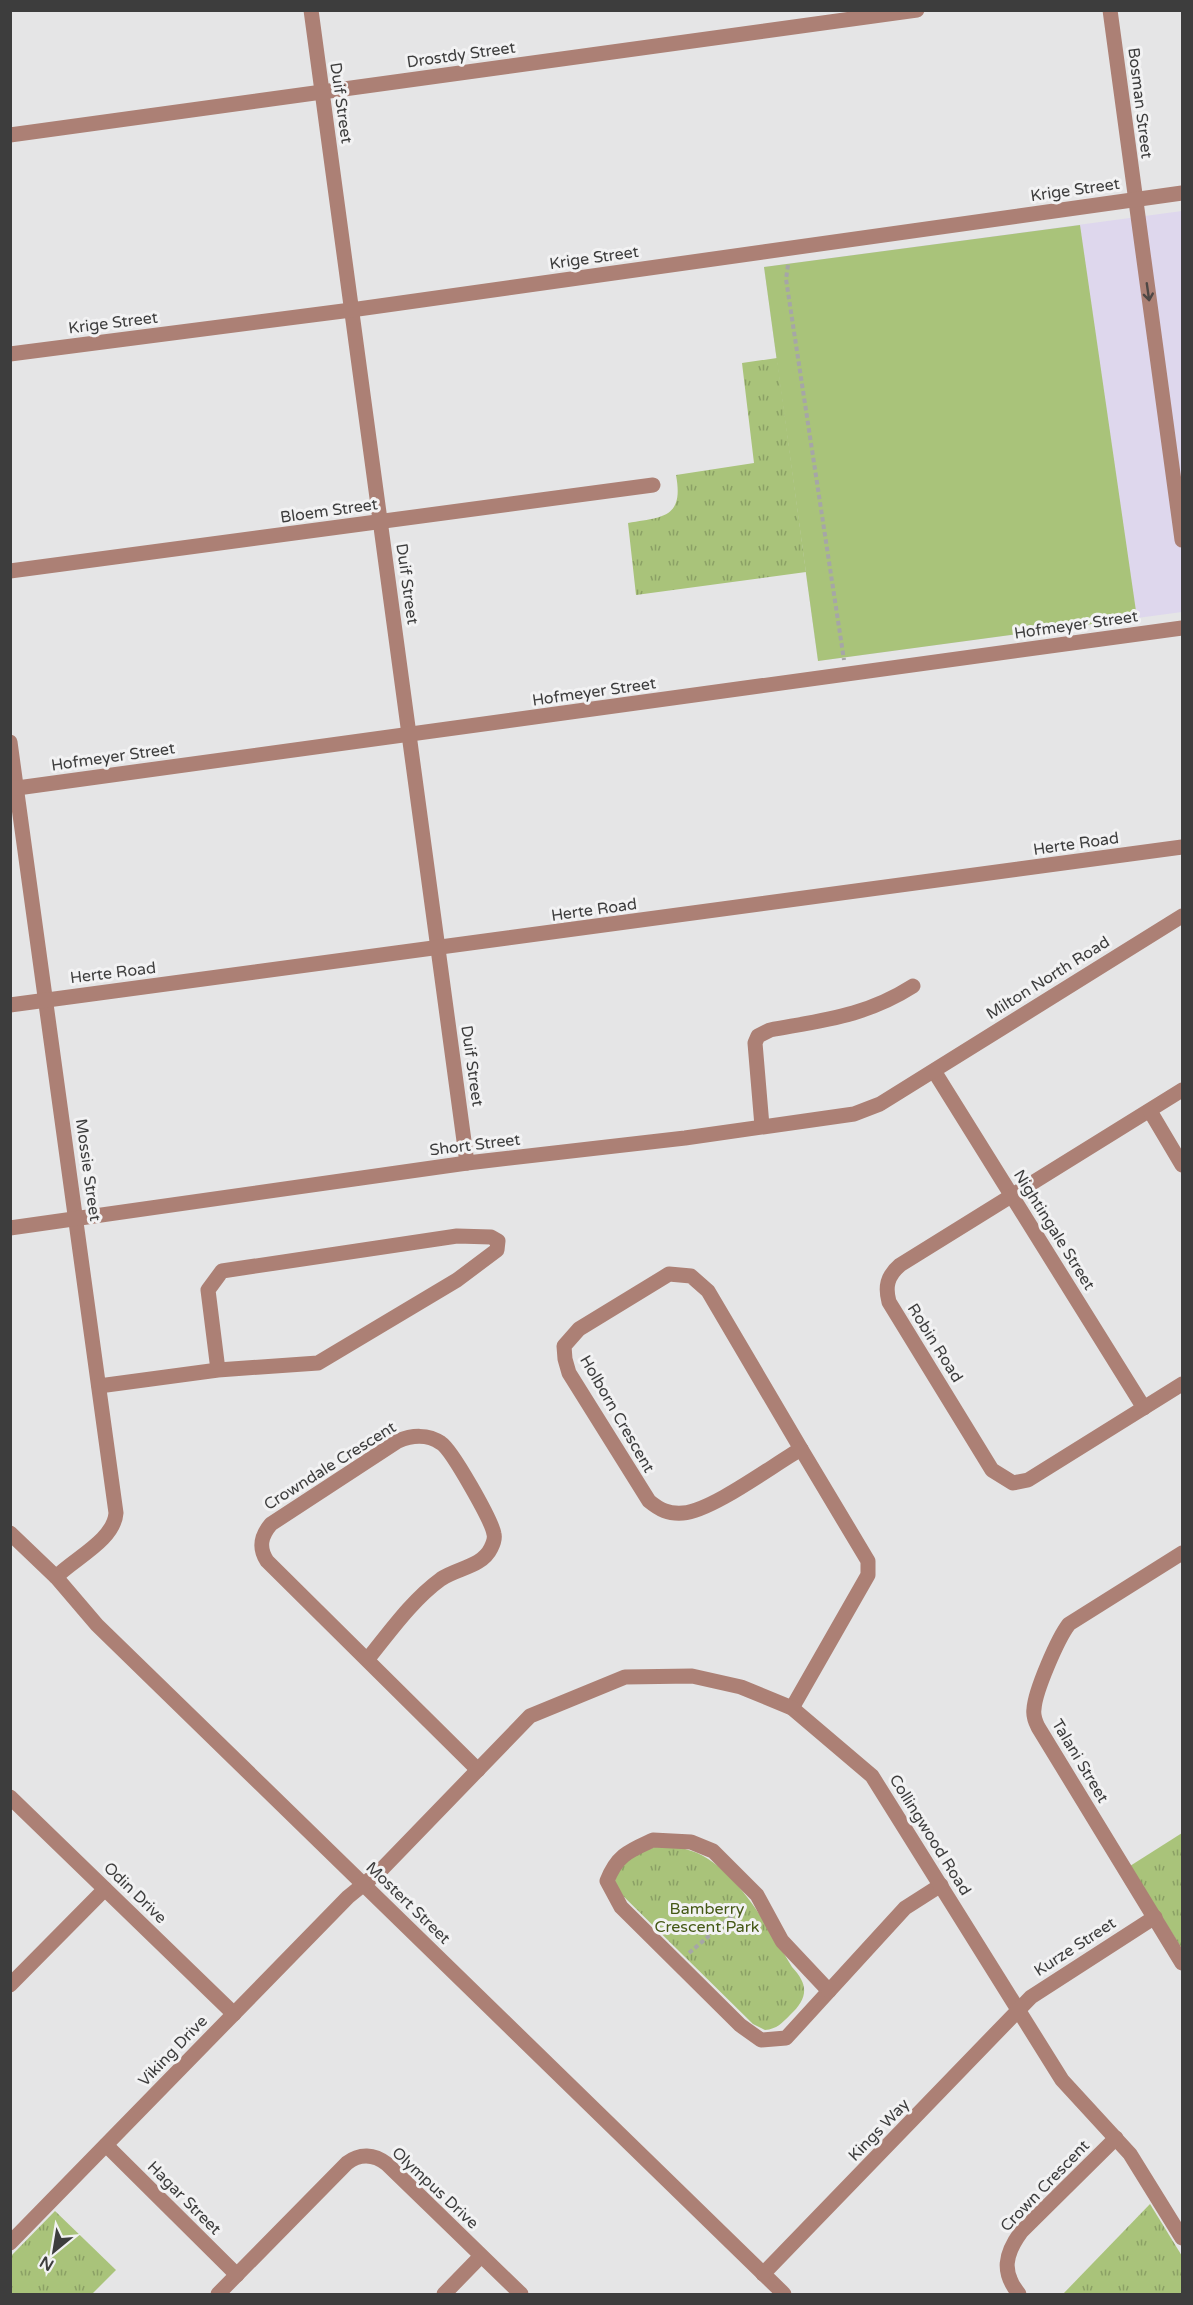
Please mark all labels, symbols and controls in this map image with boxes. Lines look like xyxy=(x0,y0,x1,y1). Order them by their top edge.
street label: Drostdy Street xyxy=(405,37,517,73)
street label: Bosman Street xyxy=(1123,46,1157,160)
street label: Duif Street xyxy=(325,61,357,145)
street label: Krige Street xyxy=(1029,174,1121,206)
street label: Krige Street xyxy=(548,242,640,274)
one-way arrow xyxy=(1142,281,1153,301)
street label: Krige Street xyxy=(67,308,159,338)
street label: Bloem Street xyxy=(279,494,379,528)
street label: Duif Street xyxy=(391,542,423,626)
street label: Hofmeyer Street xyxy=(1013,606,1139,644)
street label: Hofmeyer Street xyxy=(531,673,657,711)
street label: Hofmeyer Street xyxy=(50,738,176,776)
street label: Herte Road xyxy=(1032,828,1120,860)
street label: Herte Road xyxy=(550,894,638,926)
street label: Milton North Road xyxy=(983,932,1113,1024)
street label: Herte Road xyxy=(69,958,157,988)
street label: Duif Street xyxy=(456,1024,488,1108)
street label: Mossie Street xyxy=(71,1117,105,1223)
street label: Short Street xyxy=(428,1130,522,1160)
street label: Nightingale Street xyxy=(1009,1166,1099,1294)
street label: Robin Road xyxy=(903,1300,967,1386)
street label: Holborn Crescent xyxy=(575,1352,659,1476)
street label: Crowndale Crescent xyxy=(260,1417,400,1515)
street label: Talani Street xyxy=(1047,1716,1113,1806)
street label: Collingwood Road xyxy=(885,1771,975,1899)
street label: Odin Drive xyxy=(99,1858,171,1928)
street label: Mostert Street xyxy=(362,1858,454,1948)
park label: Bamberry Crescent Park xyxy=(654,1899,760,1937)
street label: Kurze Street xyxy=(1030,1913,1120,1981)
street label: Viking Drive xyxy=(134,2011,212,2091)
street label: Kings Way xyxy=(844,2094,914,2165)
street label: Crown Crescent xyxy=(996,2136,1094,2236)
street label: Olympus Drive xyxy=(388,2143,482,2233)
street label: Hagar Street xyxy=(143,2157,225,2239)
north arrow xyxy=(24,2221,84,2281)
text: N xyxy=(36,2251,58,2275)

